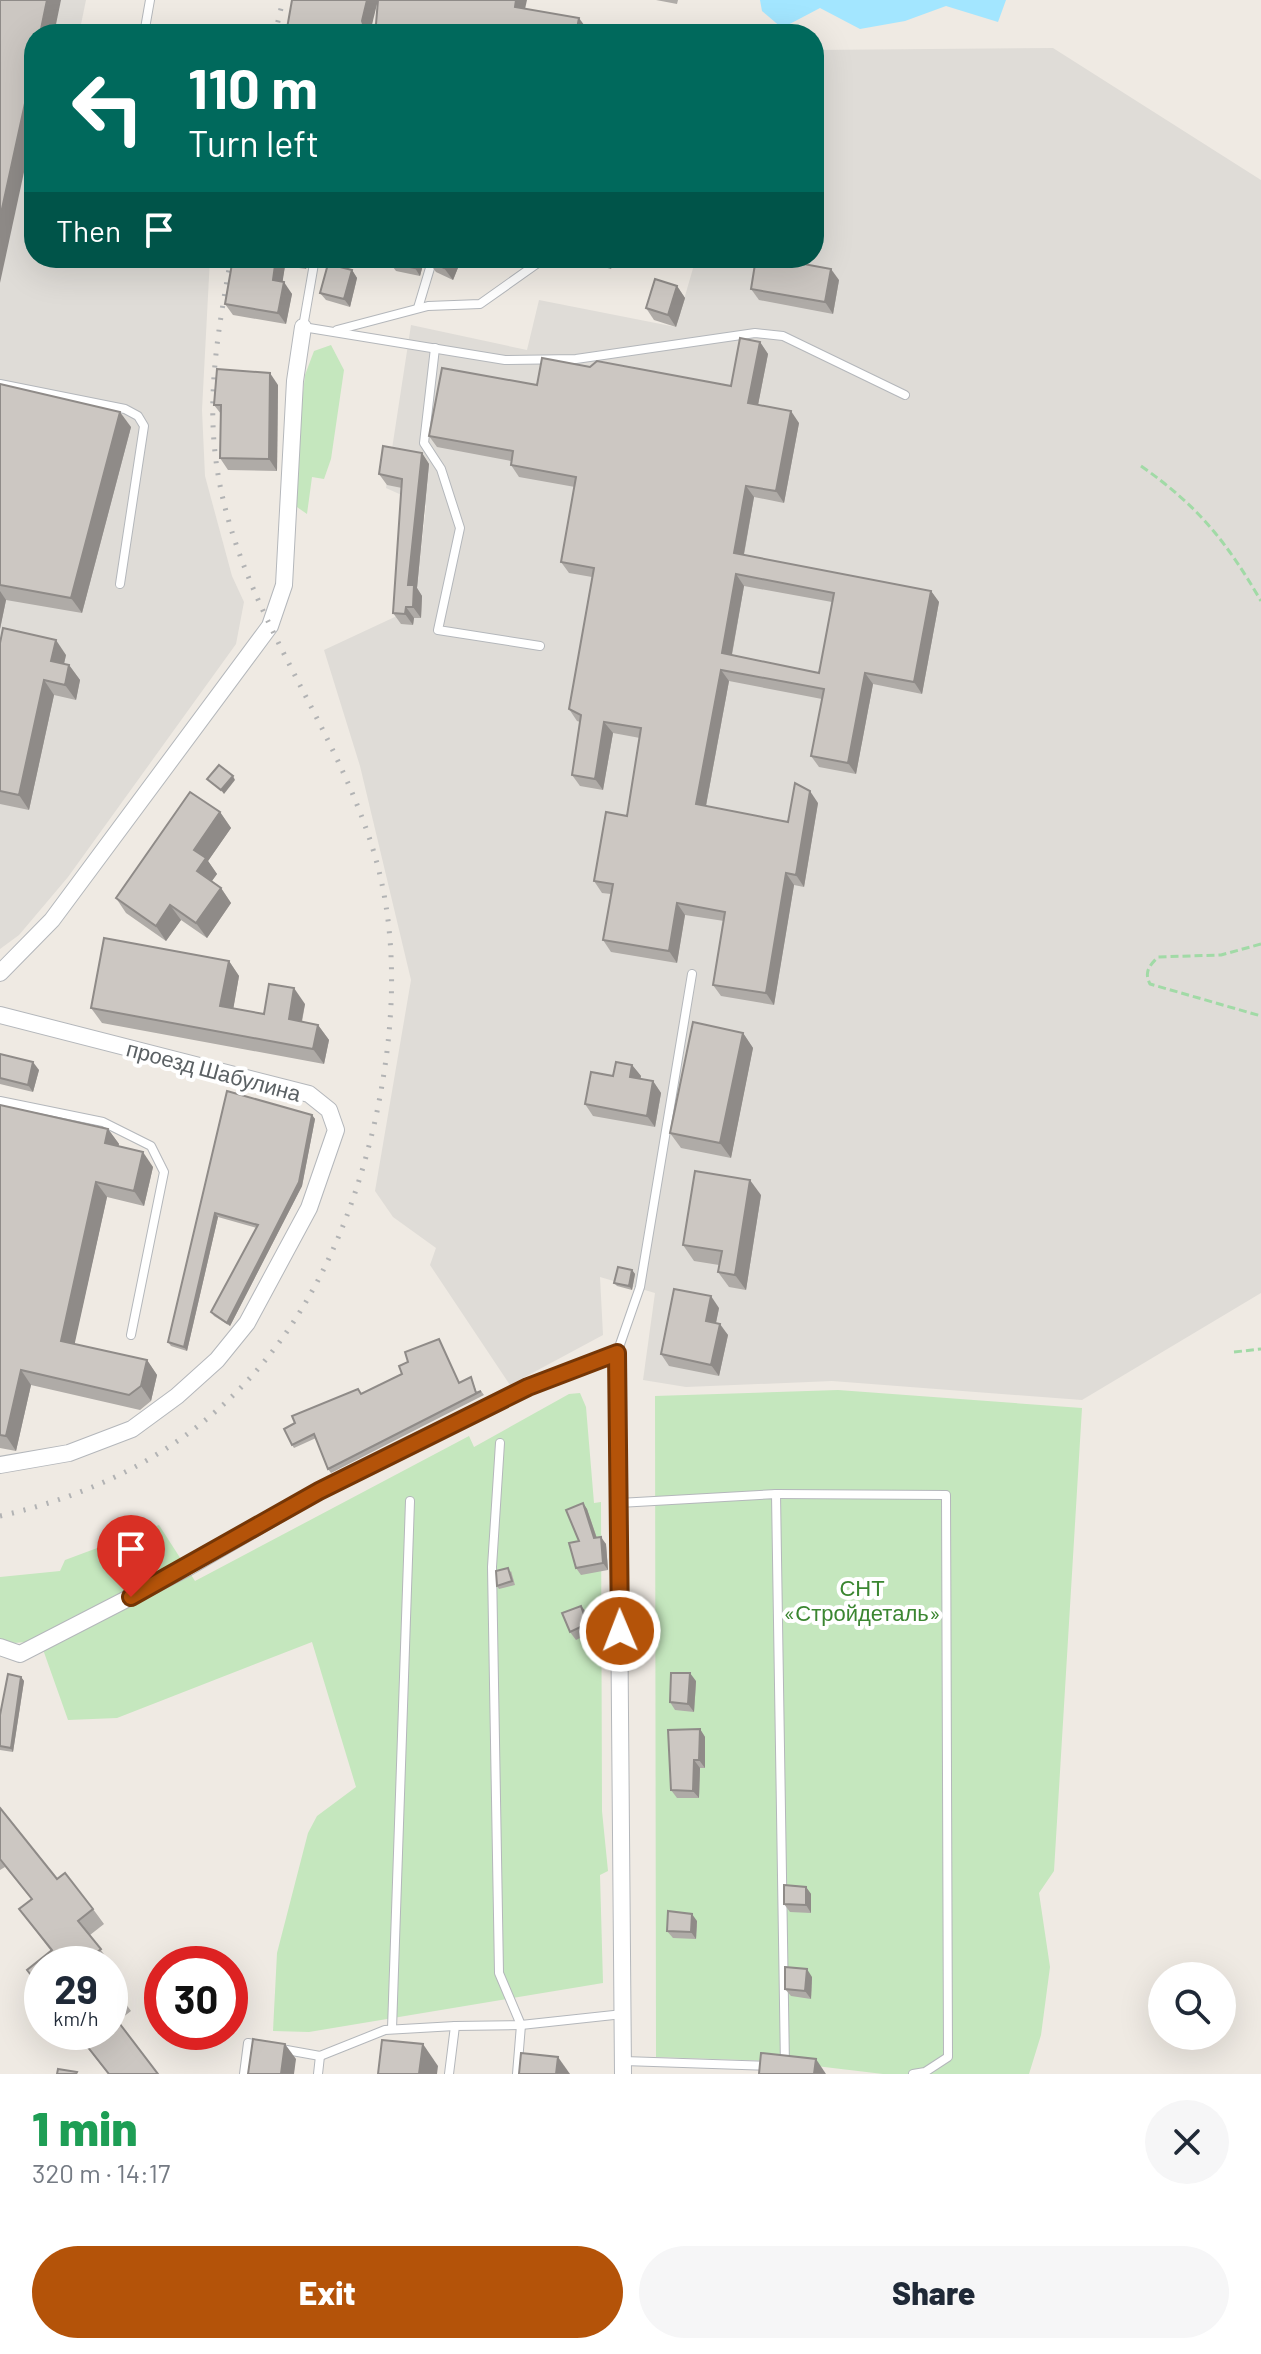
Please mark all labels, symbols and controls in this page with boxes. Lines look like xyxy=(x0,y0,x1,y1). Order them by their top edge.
text: 110 m xyxy=(188,53,318,120)
icon: left xyxy=(56,56,160,160)
text: Turn left xyxy=(188,121,319,164)
icon: arrive xyxy=(137,208,181,252)
text: Then xyxy=(56,212,121,248)
street label: проезд Шабулина xyxy=(124,1034,305,1107)
pin xyxy=(97,1515,165,1597)
icon: arrive xyxy=(109,1527,153,1571)
park label: СНТ «Стройдеталь» xyxy=(783,1574,941,1626)
position arrow xyxy=(578,1589,662,1673)
speed limit sign: 30 xyxy=(144,1946,248,2050)
map controls xyxy=(1148,1962,1236,2050)
button: search xyxy=(1148,1962,1236,2050)
text: 29 xyxy=(54,1964,98,2012)
text: km/h xyxy=(53,2006,99,2030)
text: 1 min xyxy=(32,2098,138,2156)
button: close xyxy=(1145,2100,1229,2184)
text: 320 m · 14:17 xyxy=(32,2157,170,2188)
button: Exit xyxy=(32,2246,623,2338)
button: Share xyxy=(639,2246,1229,2338)

